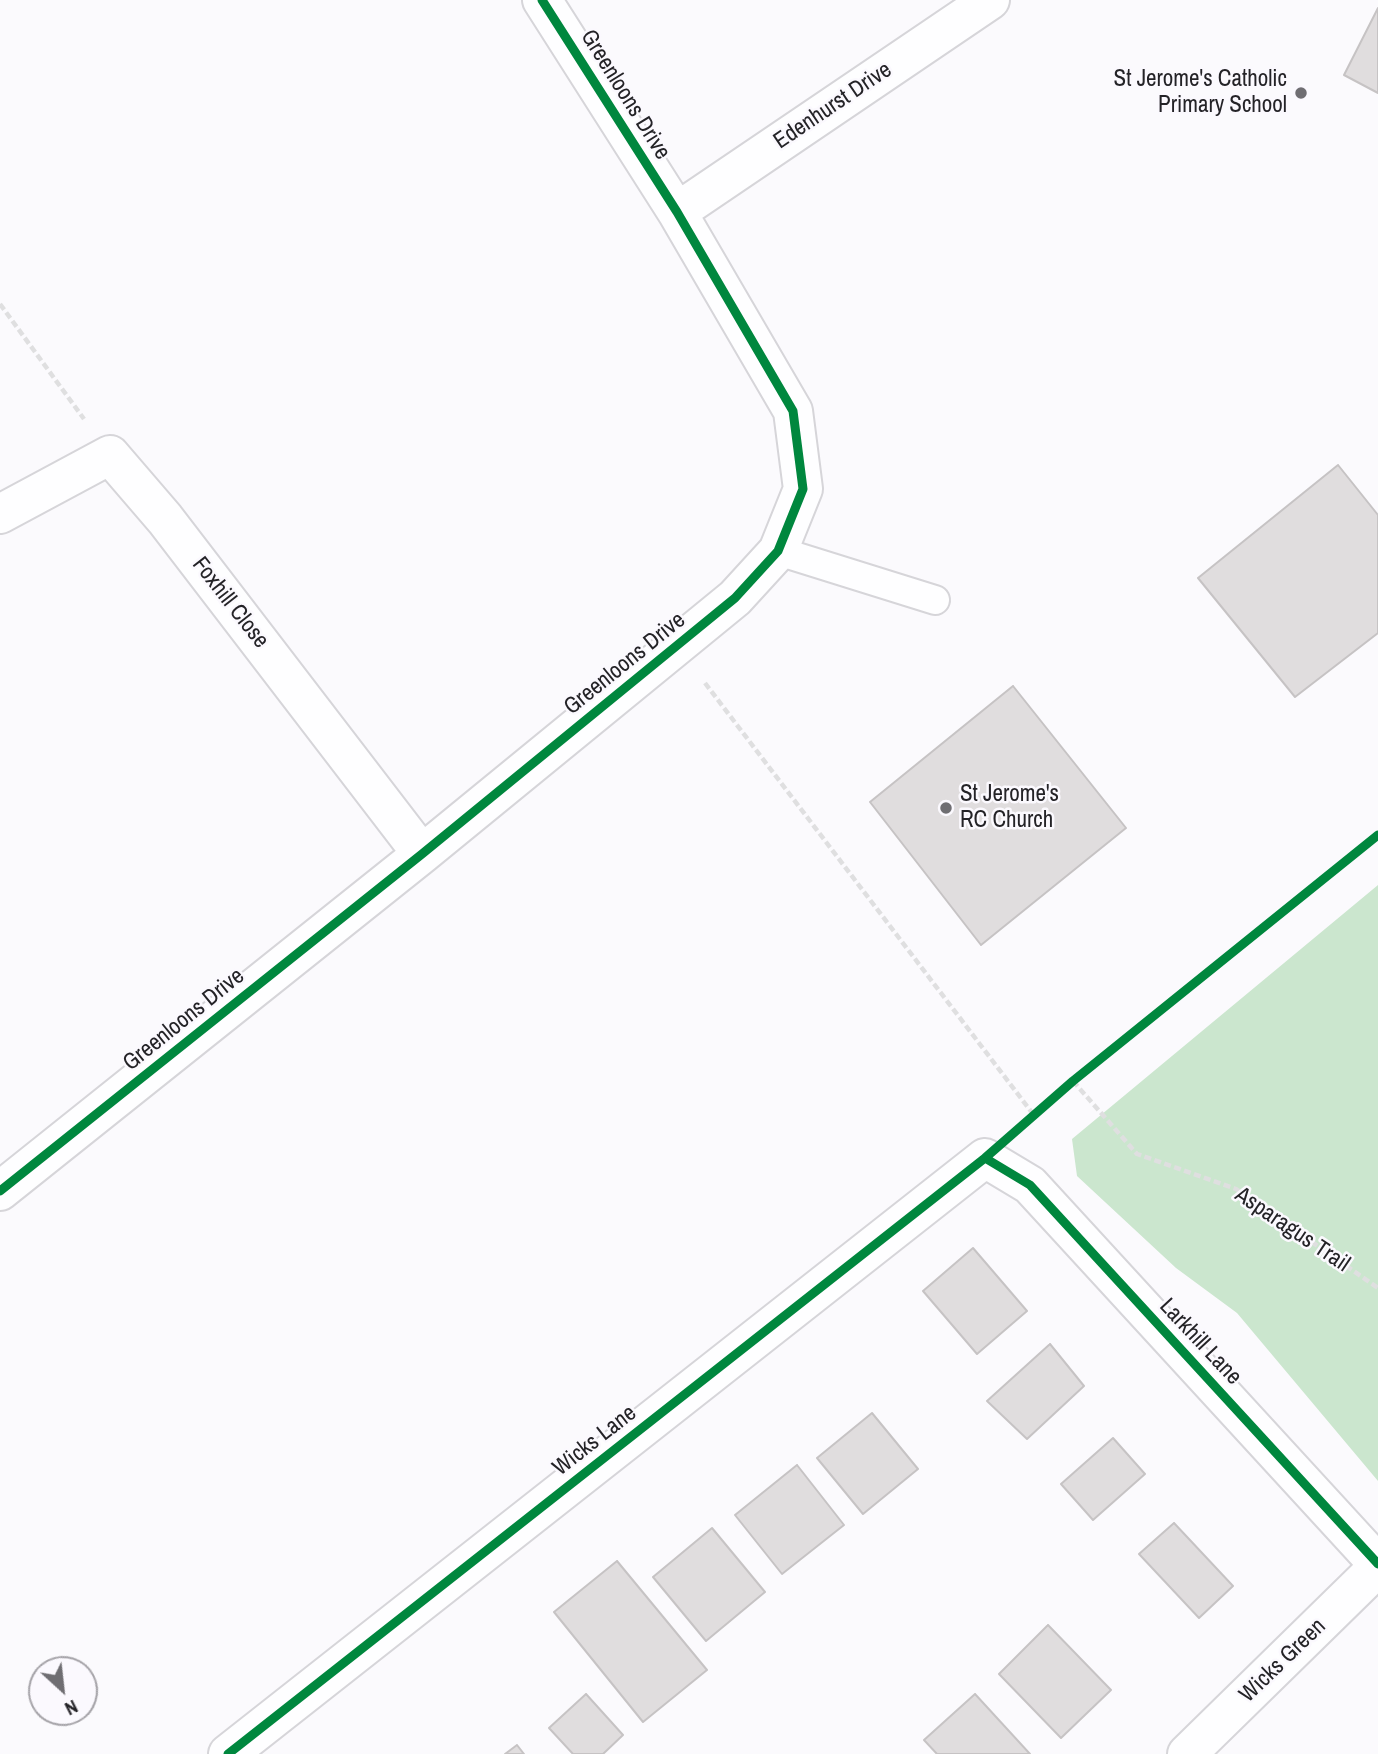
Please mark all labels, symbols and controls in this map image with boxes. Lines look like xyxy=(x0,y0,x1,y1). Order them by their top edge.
street label: Greenloons Drive xyxy=(574,25,676,165)
street label: Edenhurst Drive xyxy=(769,56,897,156)
place label: St Jerome's Catholic Primary School xyxy=(1114,66,1287,120)
marker: St Jerome's Catholic Primary School xyxy=(1293,85,1309,101)
street label: Foxhill Close xyxy=(186,552,274,654)
street label: Greenloons Drive xyxy=(559,607,691,721)
place label: St Jerome's RC Church xyxy=(960,781,1059,835)
marker: St Jerome's RC Church xyxy=(938,800,954,816)
street label: Greenloons Drive xyxy=(118,963,250,1077)
street label: Asparagus Trail xyxy=(1229,1182,1355,1278)
street label: Larkhill Lane xyxy=(1153,1293,1247,1391)
street label: Wicks Lane xyxy=(548,1400,642,1482)
street label: Wicks Green xyxy=(1234,1613,1332,1709)
north arrow xyxy=(28,1656,98,1726)
text: N xyxy=(61,1694,83,1722)

